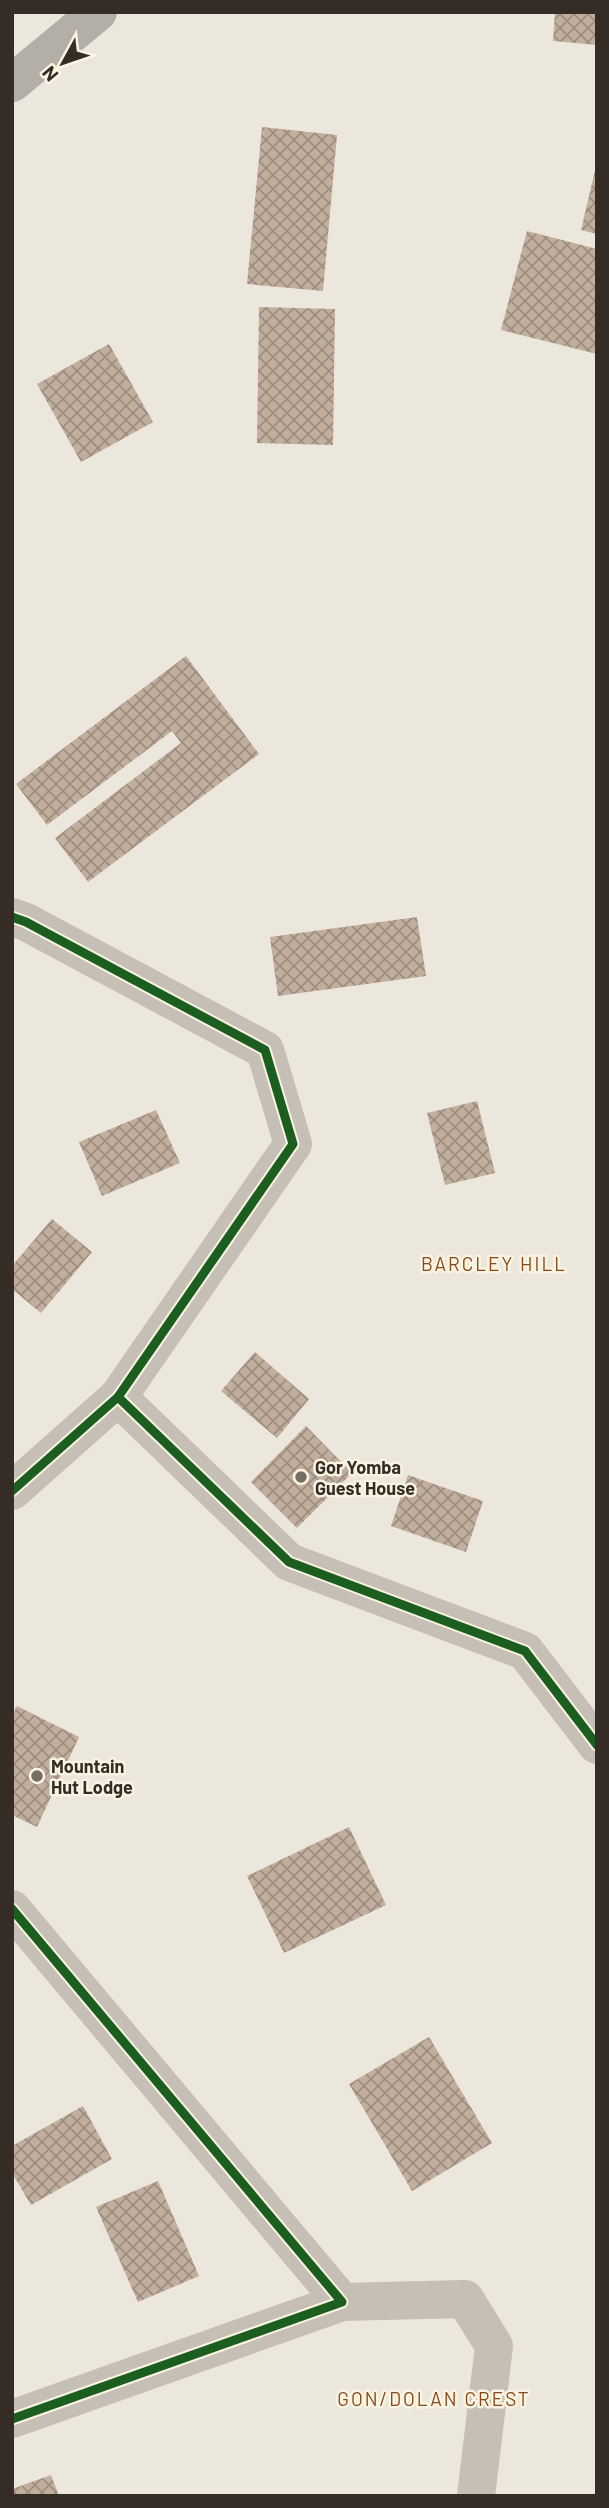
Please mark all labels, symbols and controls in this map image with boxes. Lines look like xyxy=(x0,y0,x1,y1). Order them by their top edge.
north arrow xyxy=(28,28,98,98)
text: N xyxy=(37,62,62,86)
district label: BARCLEY HILL xyxy=(421,1252,567,1275)
place label: Gor Yomba Guest House xyxy=(315,1456,415,1499)
marker: Gor Yomba Guest House xyxy=(293,1469,309,1485)
place label: Mountain Hut Lodge xyxy=(51,1755,133,1798)
marker: Mountain Hut Lodge xyxy=(29,1768,45,1784)
district label: GON/DOLAN CREST xyxy=(337,2387,531,2410)

